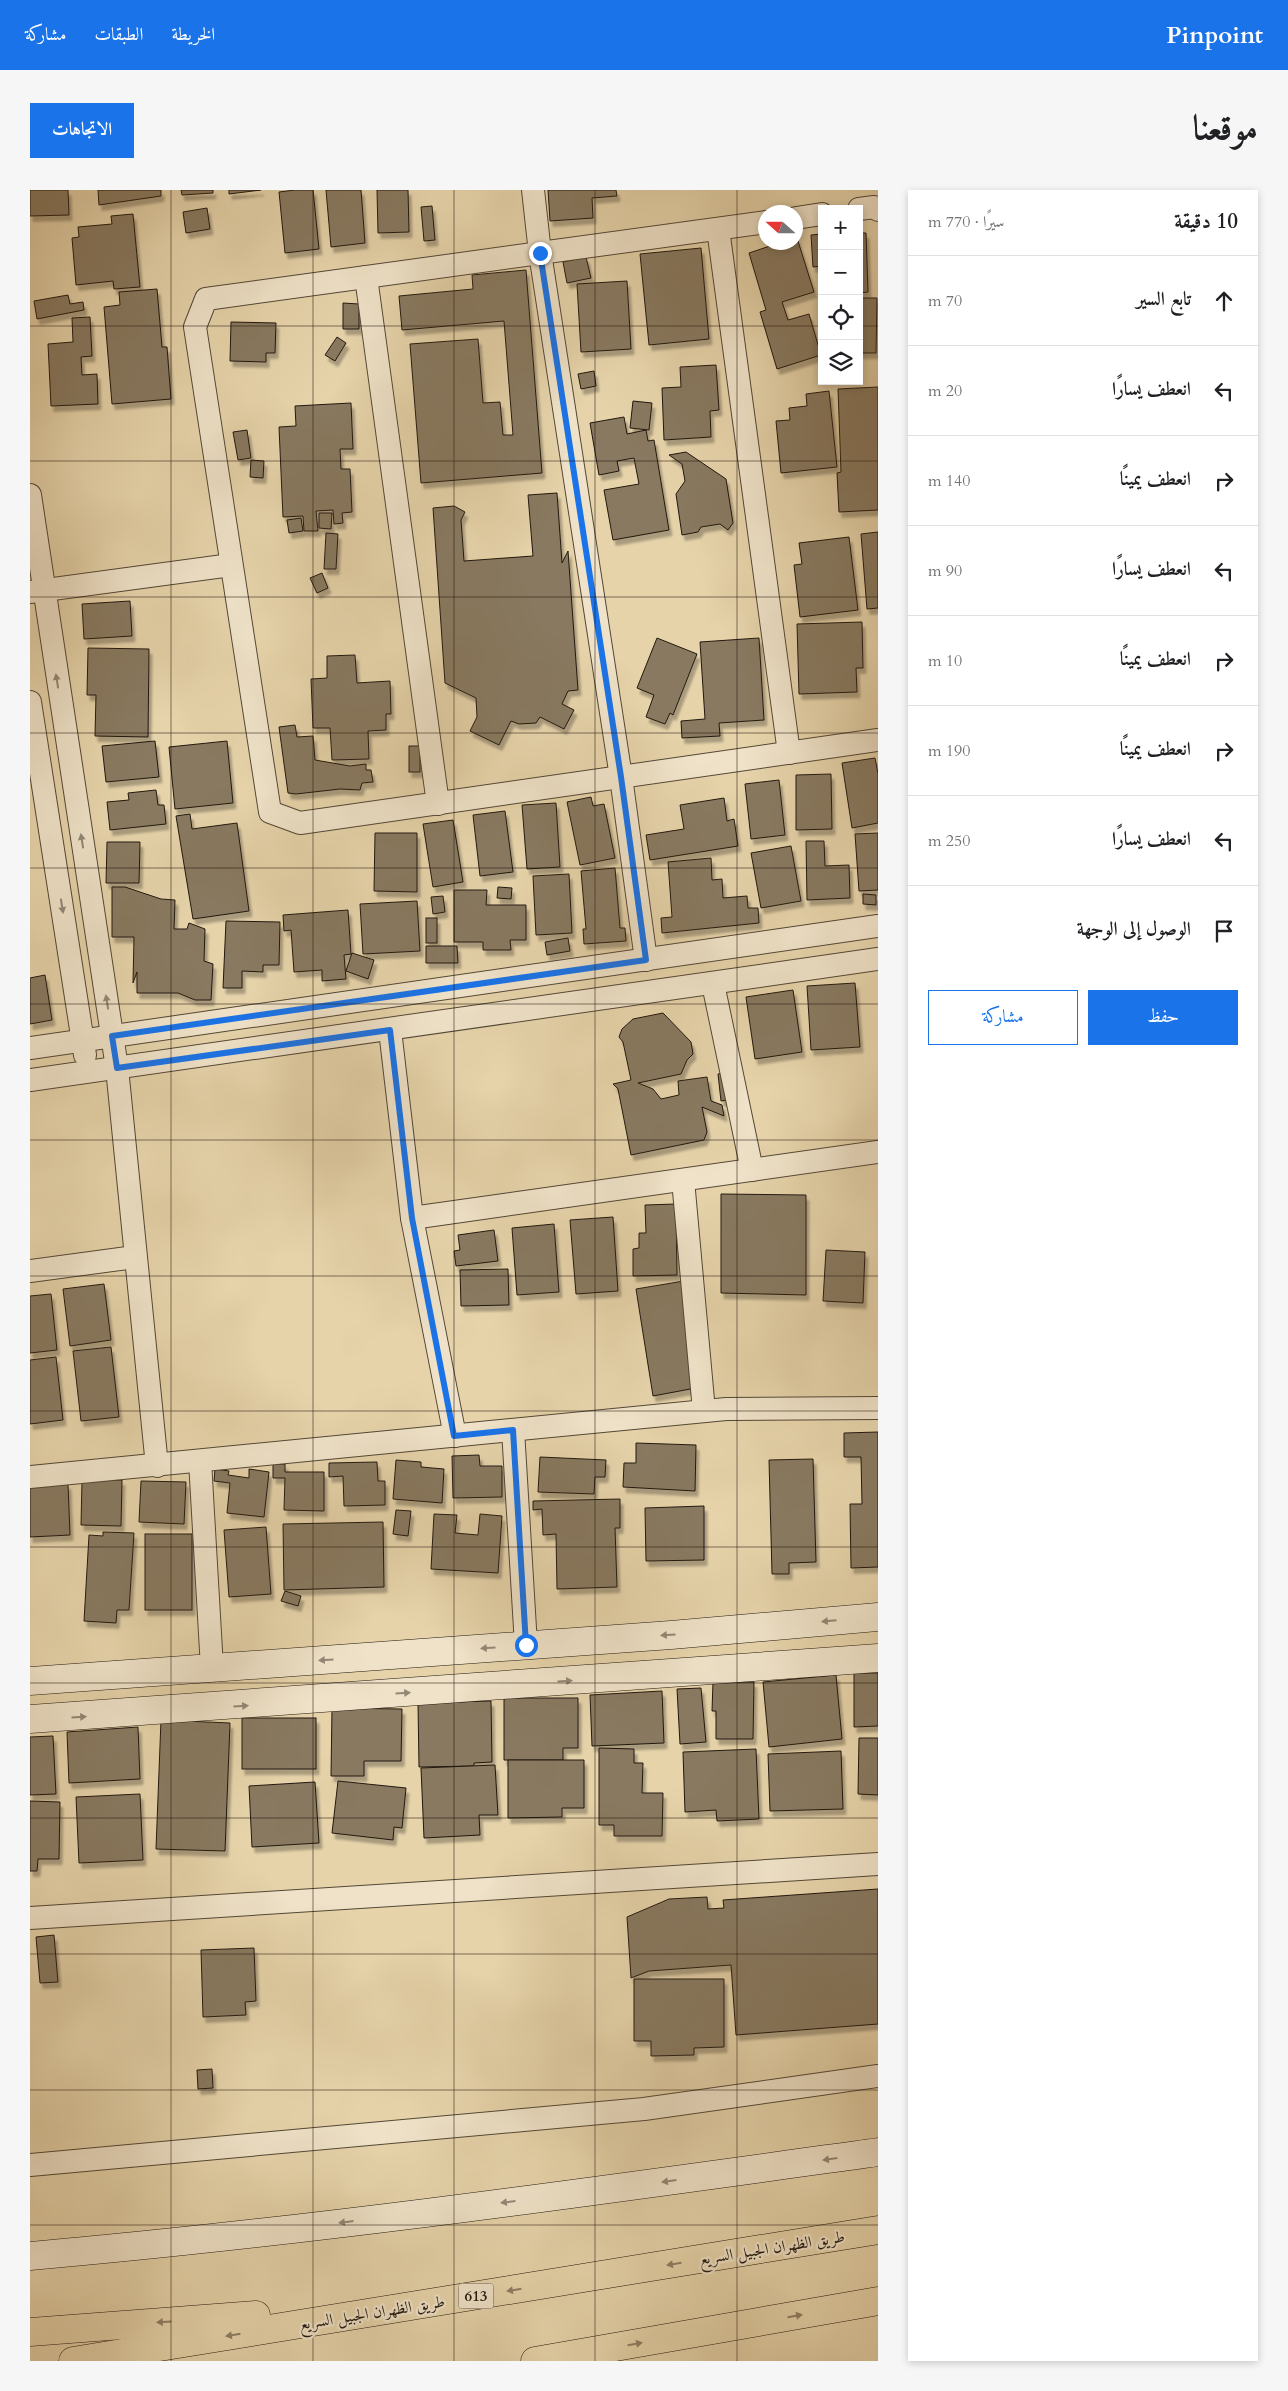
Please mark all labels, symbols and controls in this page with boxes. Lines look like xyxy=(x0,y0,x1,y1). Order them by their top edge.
text: Pinpoint xyxy=(1166,19,1263,52)
text: مشاركة xyxy=(25,22,66,47)
text: الطبقات xyxy=(94,22,143,47)
text: الخريطة xyxy=(171,22,215,47)
button: الاتجاهات xyxy=(30,103,134,158)
text: موقعنا xyxy=(1193,104,1258,152)
north arrow xyxy=(758,205,803,250)
map controls xyxy=(818,205,863,385)
button: + xyxy=(818,205,863,250)
text: 10 دقيقة xyxy=(1174,207,1238,236)
text: سيرًا · 770 m xyxy=(928,211,1004,233)
route end xyxy=(529,242,552,265)
button: − xyxy=(818,250,863,295)
text: تابع السير xyxy=(1136,286,1191,312)
icon: ahead xyxy=(1210,287,1238,315)
text: 70 m xyxy=(928,290,962,312)
button: locate xyxy=(818,295,863,340)
button: layers xyxy=(818,340,863,385)
text: انعطف يسارًا xyxy=(1112,376,1191,402)
icon: left xyxy=(1210,377,1238,405)
text: 20 m xyxy=(928,380,962,402)
text: انعطف يمينًا xyxy=(1120,466,1191,492)
icon: right xyxy=(1210,467,1238,495)
text: 140 m xyxy=(928,470,970,492)
text: انعطف يسارًا xyxy=(1112,556,1191,582)
icon: left xyxy=(1210,557,1238,585)
text: 90 m xyxy=(928,560,962,582)
text: انعطف يمينًا xyxy=(1120,646,1191,672)
icon: right xyxy=(1210,647,1238,675)
text: 10 m xyxy=(928,650,962,672)
one-way arrow xyxy=(53,673,61,689)
text: انعطف يمينًا xyxy=(1120,736,1191,762)
icon: right xyxy=(1210,737,1238,765)
text: 190 m xyxy=(928,740,970,762)
text: انعطف يسارًا xyxy=(1112,826,1191,852)
icon: left xyxy=(1210,827,1238,855)
text: 250 m xyxy=(928,830,970,852)
one-way arrow xyxy=(78,833,86,849)
one-way arrow xyxy=(59,899,67,915)
text: الوصول إلى الوجهة xyxy=(1077,916,1191,942)
icon: arrive xyxy=(1210,917,1238,945)
button: مشاركة xyxy=(928,990,1078,1045)
button: حفظ xyxy=(1088,990,1238,1045)
one-way arrow xyxy=(102,994,110,1010)
one-way arrow xyxy=(821,1617,837,1625)
one-way arrow xyxy=(659,1631,675,1639)
route start xyxy=(515,1634,538,1657)
one-way arrow xyxy=(480,1644,496,1652)
one-way arrow xyxy=(318,1656,334,1664)
one-way arrow xyxy=(557,1677,573,1685)
one-way arrow xyxy=(395,1689,411,1697)
one-way arrow xyxy=(233,1701,249,1709)
one-way arrow xyxy=(71,1712,87,1720)
one-way arrow xyxy=(821,2155,837,2163)
one-way arrow xyxy=(660,2177,676,2185)
one-way arrow xyxy=(499,2198,515,2206)
one-way arrow xyxy=(338,2218,354,2226)
street label: طريق الظهران الجبيل السريع xyxy=(698,2226,847,2274)
one-way arrow xyxy=(666,2260,682,2268)
road number: 613 xyxy=(458,2284,494,2308)
one-way arrow xyxy=(506,2286,522,2294)
street label: طريق الظهران الجبيل السريع xyxy=(298,2291,447,2339)
one-way arrow xyxy=(787,2311,803,2319)
one-way arrow xyxy=(155,2318,171,2326)
one-way arrow xyxy=(224,2332,240,2340)
one-way arrow xyxy=(627,2340,643,2348)

